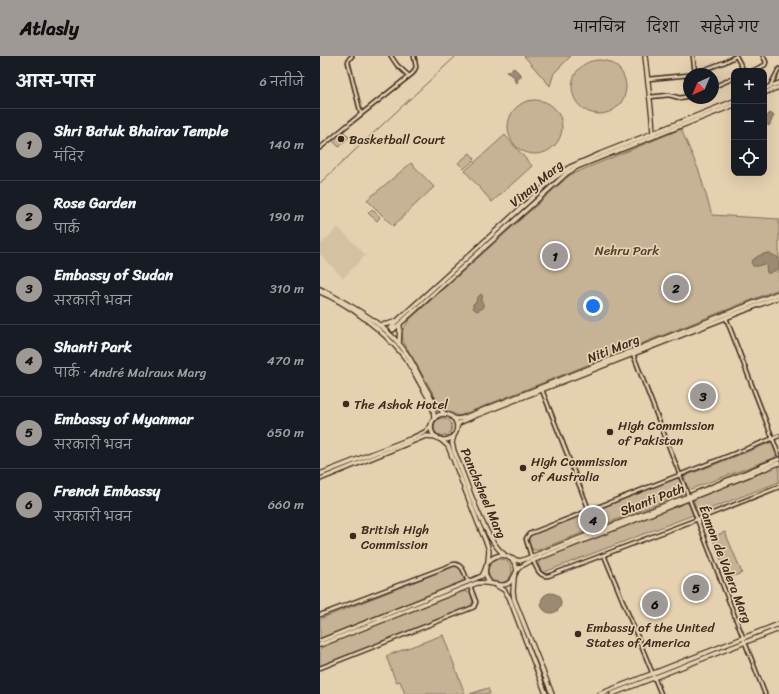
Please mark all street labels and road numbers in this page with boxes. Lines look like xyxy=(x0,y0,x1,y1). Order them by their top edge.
street label: Vinay Marg xyxy=(504,154,569,213)
street label: Niti Marg xyxy=(583,327,643,369)
street label: Panchsheel Marg xyxy=(454,444,513,543)
street label: Shanti Path xyxy=(616,477,688,522)
street label: Éamon de Valera Marg xyxy=(692,502,759,627)

